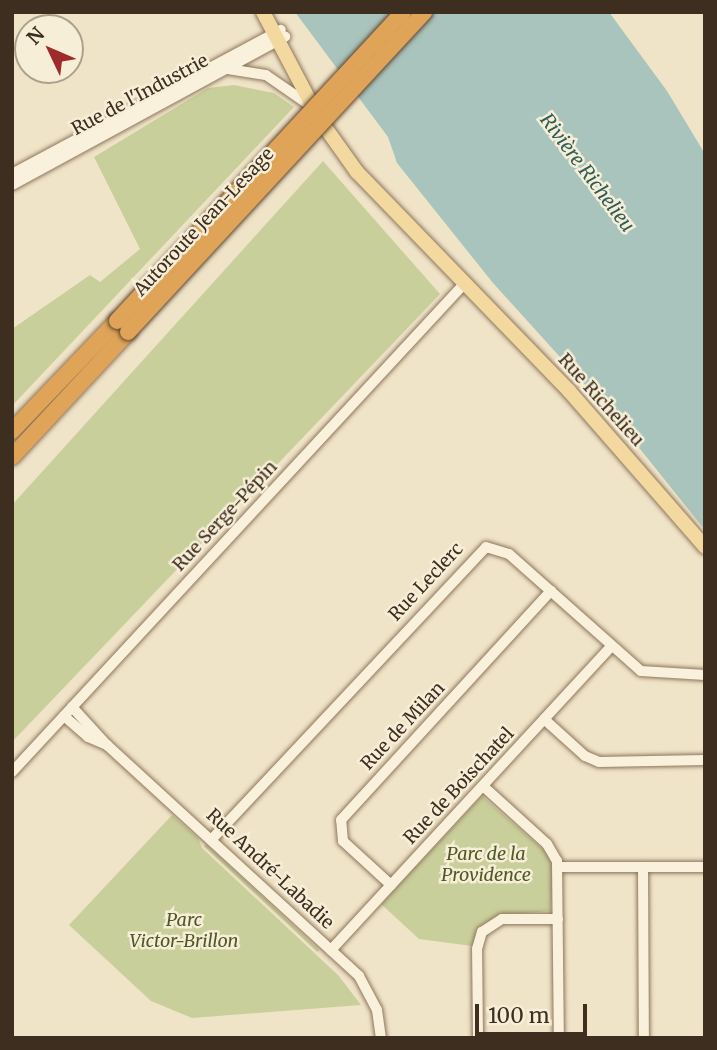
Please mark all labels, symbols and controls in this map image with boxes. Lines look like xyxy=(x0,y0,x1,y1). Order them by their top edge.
north arrow xyxy=(14,14,84,84)
text: N xyxy=(21,22,49,50)
street label: Rue de l'Industrie xyxy=(68,50,212,140)
water label: Rivière Richelieu xyxy=(535,109,639,237)
street label: Autoroute Jean-Lesage xyxy=(130,143,278,301)
street label: Rue Richelieu xyxy=(554,349,648,451)
street label: Rue Serge-Pépin xyxy=(168,456,282,576)
street label: Rue Leclerc xyxy=(384,538,468,626)
street label: Rue de Milan xyxy=(357,677,449,775)
street label: Rue de Boischatel xyxy=(400,723,518,849)
street label: Rue André-Labadie xyxy=(202,804,338,934)
park label: Parc de la Providence xyxy=(441,844,531,886)
park label: Parc Victor-Brillon xyxy=(130,910,238,953)
scale bar xyxy=(479,990,591,1034)
text: 100 m xyxy=(488,1002,550,1029)

